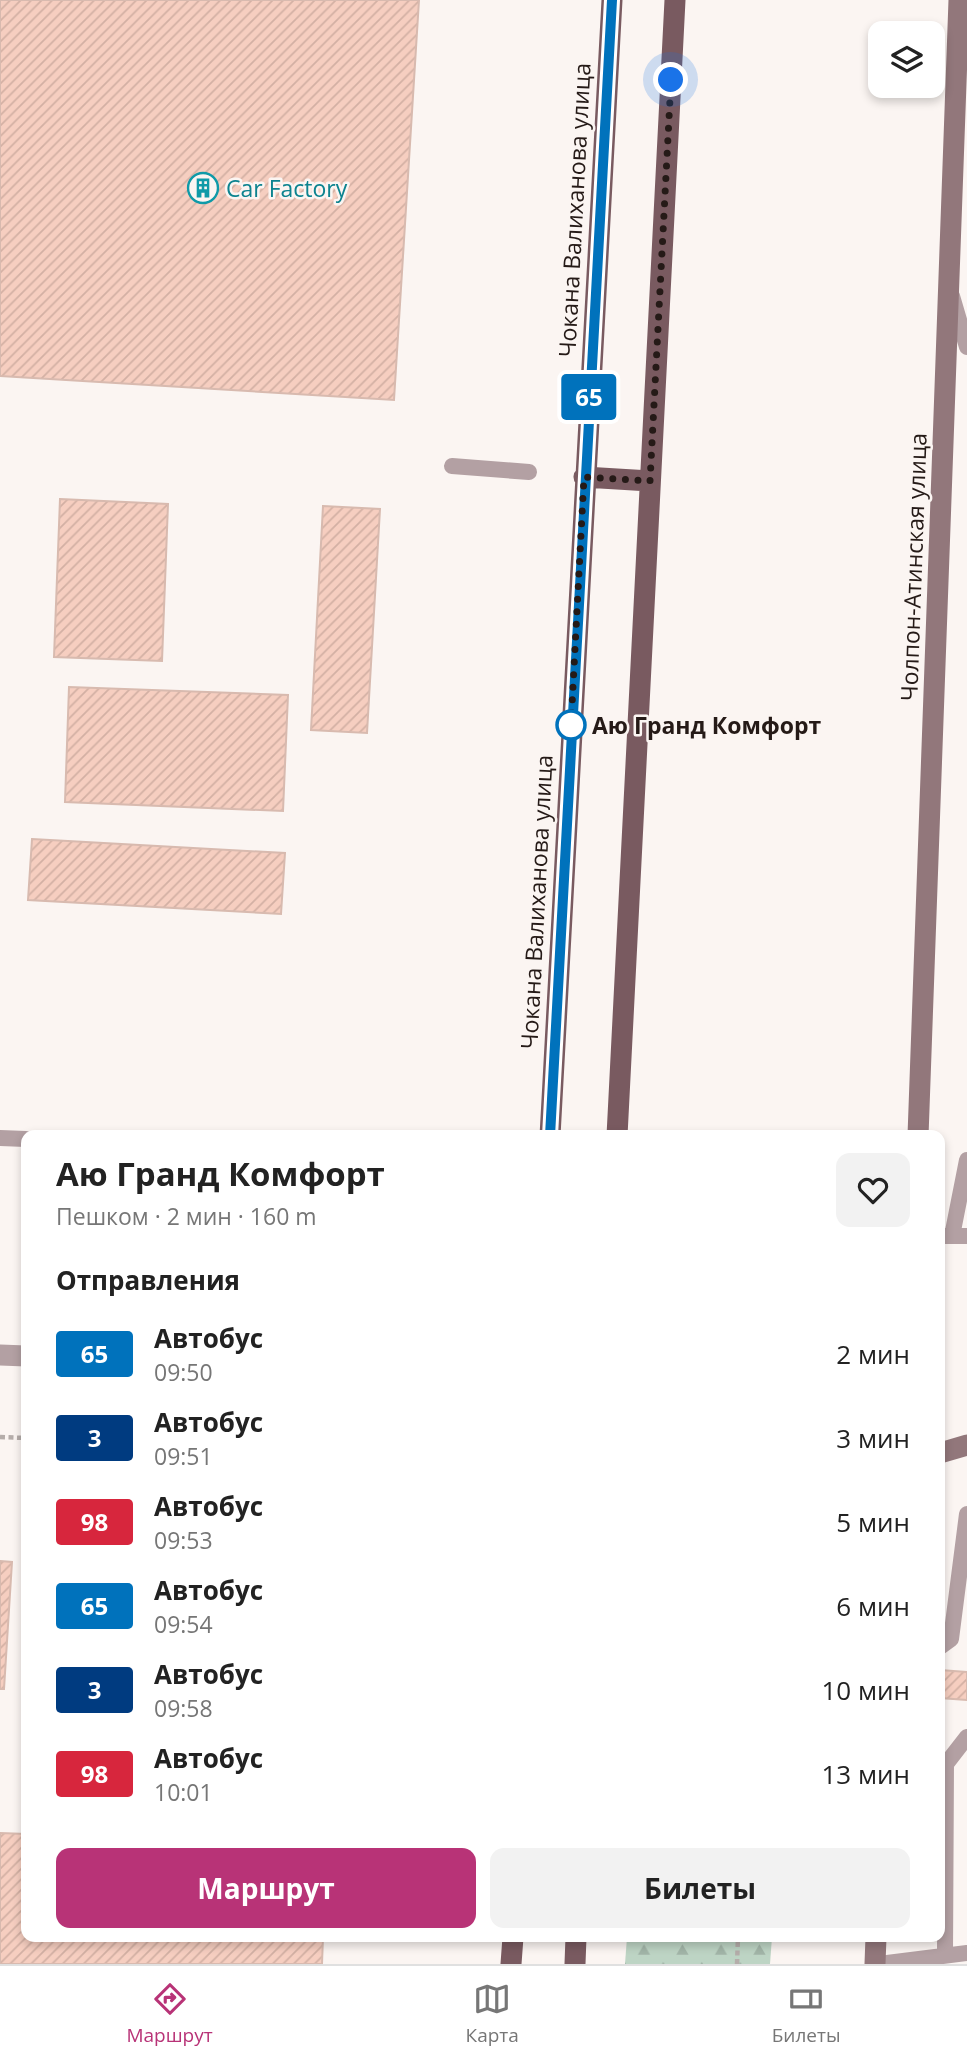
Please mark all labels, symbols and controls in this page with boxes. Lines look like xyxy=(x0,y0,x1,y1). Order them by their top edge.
map controls xyxy=(868,21,945,98)
button: layers xyxy=(868,21,945,98)
street label: Чокана Валиханова улица xyxy=(550,62,598,358)
your location xyxy=(653,62,688,97)
building icon: Car Factory xyxy=(186,171,220,205)
place label: Car Factory xyxy=(226,172,348,204)
line badge: 65 xyxy=(558,374,620,420)
text: 65 xyxy=(575,380,603,413)
street label: Чолпон-Атинская улица xyxy=(892,432,934,702)
place label: Аю Гранд Комфорт xyxy=(592,709,821,741)
marker: Аю Гранд Комфорт xyxy=(556,710,586,740)
street label: Чокана Валиханова улица xyxy=(512,754,560,1050)
text: Аю Гранд Комфорт xyxy=(56,1151,385,1196)
button: heart xyxy=(836,1153,910,1227)
text: Пешком · 2 мин · 160 m xyxy=(56,1200,317,1232)
text: Отправления xyxy=(56,1262,240,1298)
text: Автобус xyxy=(154,1320,263,1356)
text: 2 мин xyxy=(836,1336,910,1372)
text: 65 xyxy=(81,1337,108,1370)
text: 09:50 xyxy=(154,1356,213,1388)
text: Автобус xyxy=(154,1404,263,1440)
text: 3 мин xyxy=(836,1420,910,1456)
text: 3 xyxy=(88,1421,101,1454)
text: 09:51 xyxy=(154,1440,213,1472)
text: Автобус xyxy=(154,1488,263,1524)
text: 5 мин xyxy=(836,1504,910,1540)
text: 98 xyxy=(81,1505,108,1538)
text: 09:53 xyxy=(154,1524,213,1556)
text: Автобус xyxy=(154,1572,263,1608)
text: 6 мин xyxy=(836,1588,910,1624)
text: 65 xyxy=(81,1589,108,1622)
text: 09:54 xyxy=(154,1608,213,1640)
text: Автобус xyxy=(154,1656,263,1692)
text: 10 мин xyxy=(821,1672,910,1708)
text: 3 xyxy=(88,1673,101,1706)
text: 09:58 xyxy=(154,1692,213,1724)
text: Автобус xyxy=(154,1740,263,1776)
text: 13 мин xyxy=(821,1756,910,1792)
text: 98 xyxy=(81,1757,108,1790)
text: 10:01 xyxy=(154,1776,213,1808)
button: Маршрут xyxy=(56,1848,476,1928)
button: Билеты xyxy=(490,1848,910,1928)
tab: Маршрут xyxy=(126,1980,213,2048)
tab: Карта xyxy=(466,1980,519,2048)
tab: Билеты xyxy=(772,1980,841,2048)

